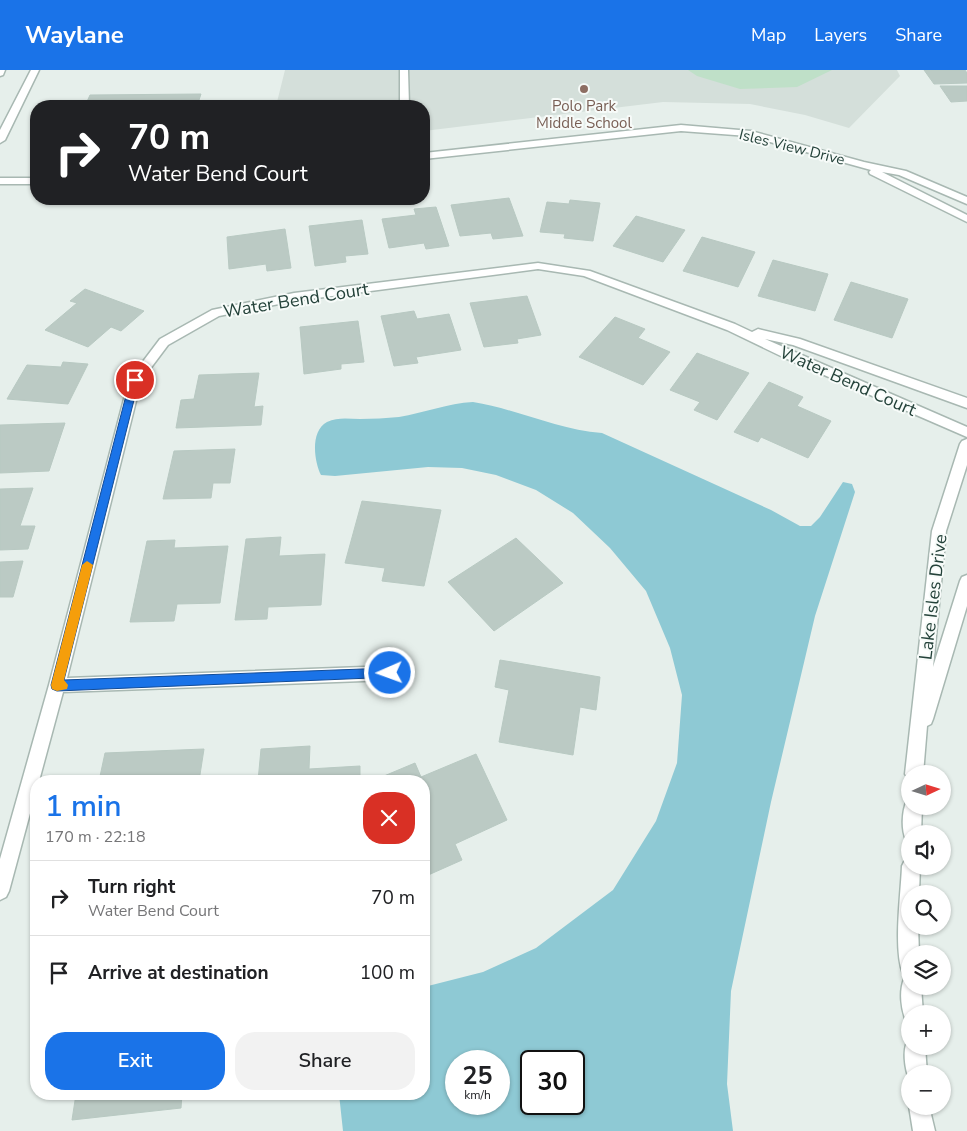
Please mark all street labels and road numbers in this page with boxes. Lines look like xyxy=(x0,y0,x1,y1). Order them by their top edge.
street label: Isles View Drive xyxy=(737,124,847,170)
street label: Water Bend Court xyxy=(221,277,371,323)
street label: Water Bend Court xyxy=(776,340,921,422)
street label: Lake Isles Drive xyxy=(913,533,953,661)

